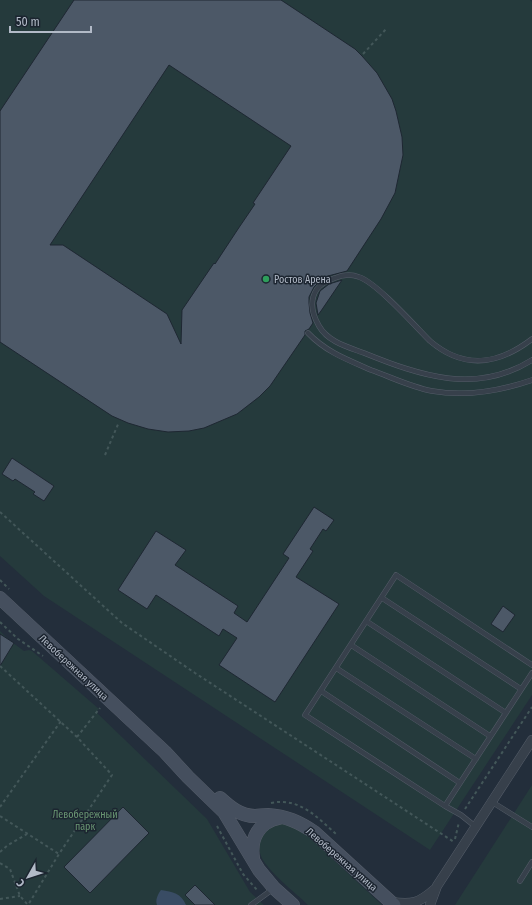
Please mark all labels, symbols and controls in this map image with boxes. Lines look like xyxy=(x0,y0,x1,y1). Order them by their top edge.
scale bar xyxy=(10,8,91,34)
text: 50 m xyxy=(16,15,40,29)
marker: Ростов Арена xyxy=(261,274,271,284)
place label: Ростов Арена xyxy=(274,274,331,286)
street label: Левобережная улица xyxy=(36,633,111,703)
park label: Левобережный парк xyxy=(52,809,118,833)
street label: Левобережная улица xyxy=(303,826,379,894)
north arrow xyxy=(8,857,48,897)
text: С xyxy=(14,876,27,889)

